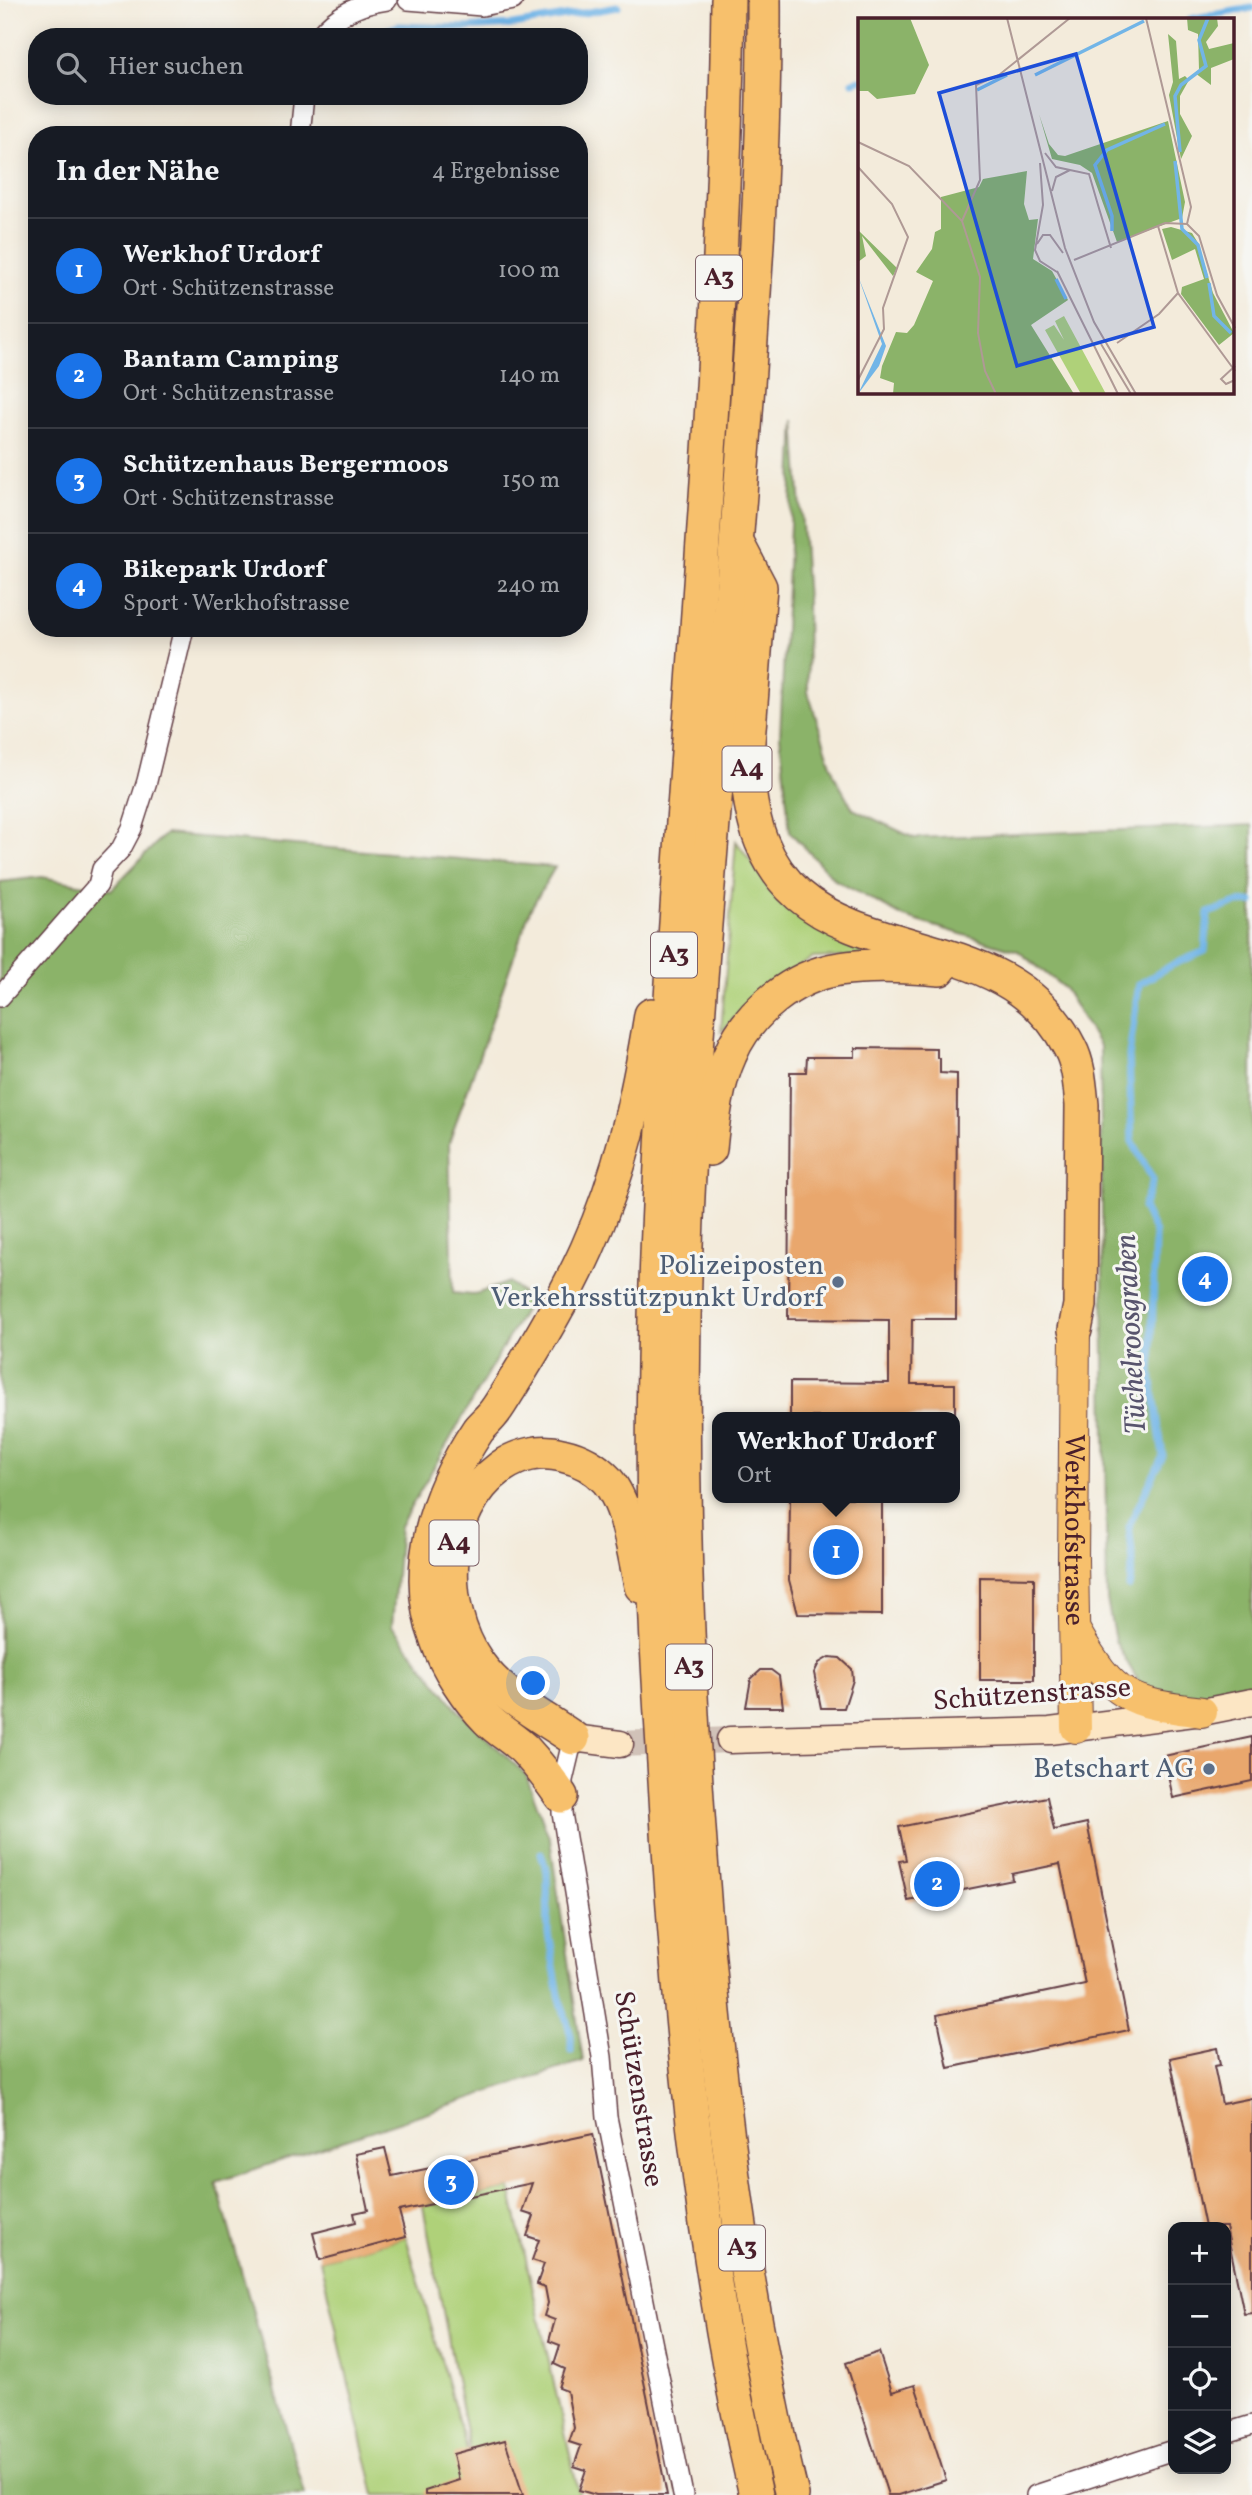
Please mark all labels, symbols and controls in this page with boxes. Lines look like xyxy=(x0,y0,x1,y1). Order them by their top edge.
inset map xyxy=(858,18,1234,394)
search box xyxy=(28,28,588,105)
icon: search xyxy=(52,48,90,86)
text: Hier suchen xyxy=(108,49,244,85)
text: In der Nähe xyxy=(56,151,220,193)
text: 4 Ergebnisse xyxy=(432,156,560,188)
text: Werkhof Urdorf xyxy=(123,237,320,273)
text: 1 xyxy=(74,255,84,287)
text: 100 m xyxy=(498,255,560,287)
road number: A3 xyxy=(696,256,742,300)
text: Ort · Schützenstrasse xyxy=(123,273,334,305)
text: Bantam Camping xyxy=(123,342,339,378)
text: 2 xyxy=(73,360,85,392)
text: 140 m xyxy=(499,360,560,392)
text: Ort · Schützenstrasse xyxy=(123,378,334,410)
text: Schützenhaus Bergermoos xyxy=(123,447,449,483)
text: 3 xyxy=(73,465,85,497)
text: 150 m xyxy=(502,465,560,497)
text: Ort · Schützenstrasse xyxy=(123,483,334,515)
text: Bikepark Urdorf xyxy=(123,552,325,588)
text: 4 xyxy=(72,570,86,602)
text: 240 m xyxy=(496,570,560,602)
text: Sport · Werkhofstrasse xyxy=(123,588,350,620)
road number: A4 xyxy=(722,747,772,792)
road number: A3 xyxy=(651,932,697,978)
water label: Tüchelroosgraben xyxy=(1106,1233,1158,1435)
place label: Polizeiposten Verkehrsstützpunkt Urdorf xyxy=(491,1247,826,1318)
pin: 4 xyxy=(1182,1253,1228,1305)
marker: Polizeiposten Verkehrsstützpunkt Urdorf xyxy=(830,1274,846,1290)
popup xyxy=(712,1412,960,1503)
text: Werkhof Urdorf xyxy=(737,1424,935,1460)
street label: Werkhofstrasse xyxy=(1053,1434,1094,1626)
text: Ort xyxy=(737,1460,772,1492)
road number: A4 xyxy=(430,1520,478,1566)
pin: 1 xyxy=(813,1526,859,1578)
road number: A3 xyxy=(666,1644,712,1690)
your location xyxy=(516,1666,550,1700)
street label: Schützenstrasse xyxy=(932,1669,1132,1721)
place label: Betschart AG xyxy=(1033,1750,1195,1789)
marker: Betschart AG xyxy=(1201,1761,1217,1777)
pin: 2 xyxy=(914,1858,960,1910)
street label: Schützenstrasse xyxy=(603,1988,673,2190)
pin: 3 xyxy=(428,2156,474,2208)
map controls xyxy=(1168,2222,1231,2474)
button: + xyxy=(1168,2222,1231,2285)
road number: A3 xyxy=(719,2226,765,2270)
button: − xyxy=(1168,2285,1231,2348)
button: locate xyxy=(1168,2348,1231,2411)
button: layers xyxy=(1168,2411,1231,2474)

